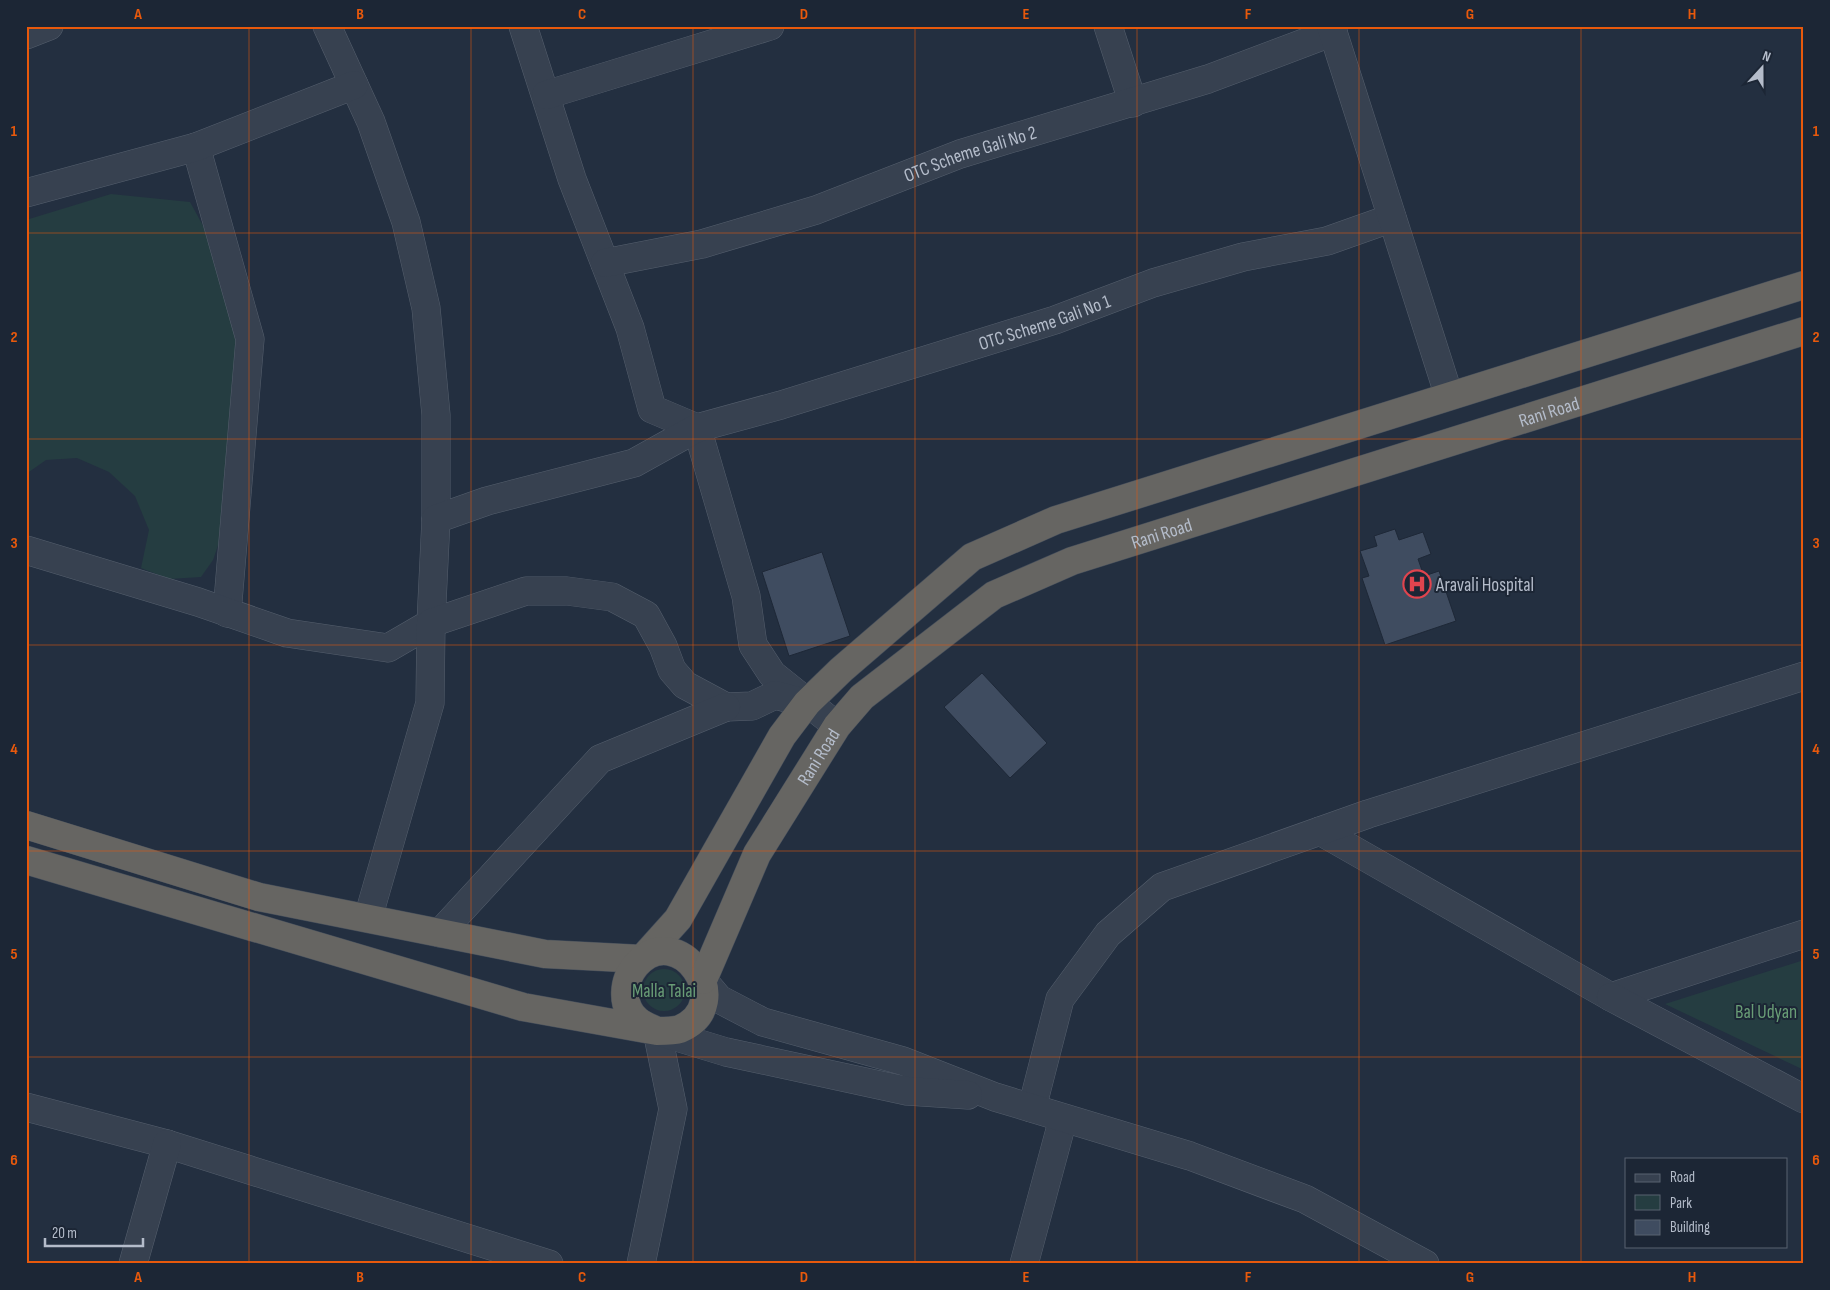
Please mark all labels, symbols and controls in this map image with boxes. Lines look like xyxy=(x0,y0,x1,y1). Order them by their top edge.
text: A xyxy=(133,5,142,24)
text: B xyxy=(356,5,364,24)
text: C xyxy=(578,5,586,24)
text: D xyxy=(800,5,808,24)
text: E xyxy=(1023,5,1030,24)
text: F xyxy=(1245,5,1252,24)
text: G xyxy=(1466,5,1474,24)
text: H xyxy=(1688,5,1696,24)
north arrow xyxy=(1738,42,1788,92)
text: N xyxy=(1760,47,1773,66)
text: 1 xyxy=(11,122,18,141)
street label: OTC Scheme Gali No 2 xyxy=(901,122,1039,188)
text: 1 xyxy=(1813,122,1820,141)
street label: OTC Scheme Gali No 1 xyxy=(976,290,1114,356)
text: 2 xyxy=(10,328,18,347)
text: 2 xyxy=(1812,328,1820,347)
street label: Rani Road xyxy=(1516,392,1582,433)
street label: Rani Road xyxy=(1129,514,1195,555)
text: 3 xyxy=(10,534,18,553)
text: 3 xyxy=(1812,534,1820,553)
hospital icon: Aravali Hospital xyxy=(1402,569,1432,599)
place label: Aravali Hospital xyxy=(1435,574,1534,597)
street label: Rani Road xyxy=(793,725,845,790)
text: 4 xyxy=(10,740,18,759)
text: 4 xyxy=(1812,740,1820,759)
text: 5 xyxy=(10,945,18,964)
text: 5 xyxy=(1812,945,1820,964)
park label: Malla Talai xyxy=(632,980,696,1003)
park label: Bal Udyan xyxy=(1735,1001,1797,1024)
text: 6 xyxy=(10,1151,18,1170)
text: 6 xyxy=(1812,1151,1820,1170)
legend xyxy=(1625,1158,1788,1248)
text: Road xyxy=(1670,1168,1695,1187)
text: Park xyxy=(1670,1194,1692,1213)
scale bar xyxy=(45,1215,142,1247)
text: Building xyxy=(1670,1218,1710,1237)
text: 20 m xyxy=(52,1224,77,1243)
text: A xyxy=(133,1268,142,1287)
text: B xyxy=(356,1268,364,1287)
text: C xyxy=(578,1268,586,1287)
text: D xyxy=(800,1268,808,1287)
text: E xyxy=(1023,1268,1030,1287)
text: F xyxy=(1245,1268,1252,1287)
text: G xyxy=(1466,1268,1474,1287)
text: H xyxy=(1688,1268,1696,1287)

